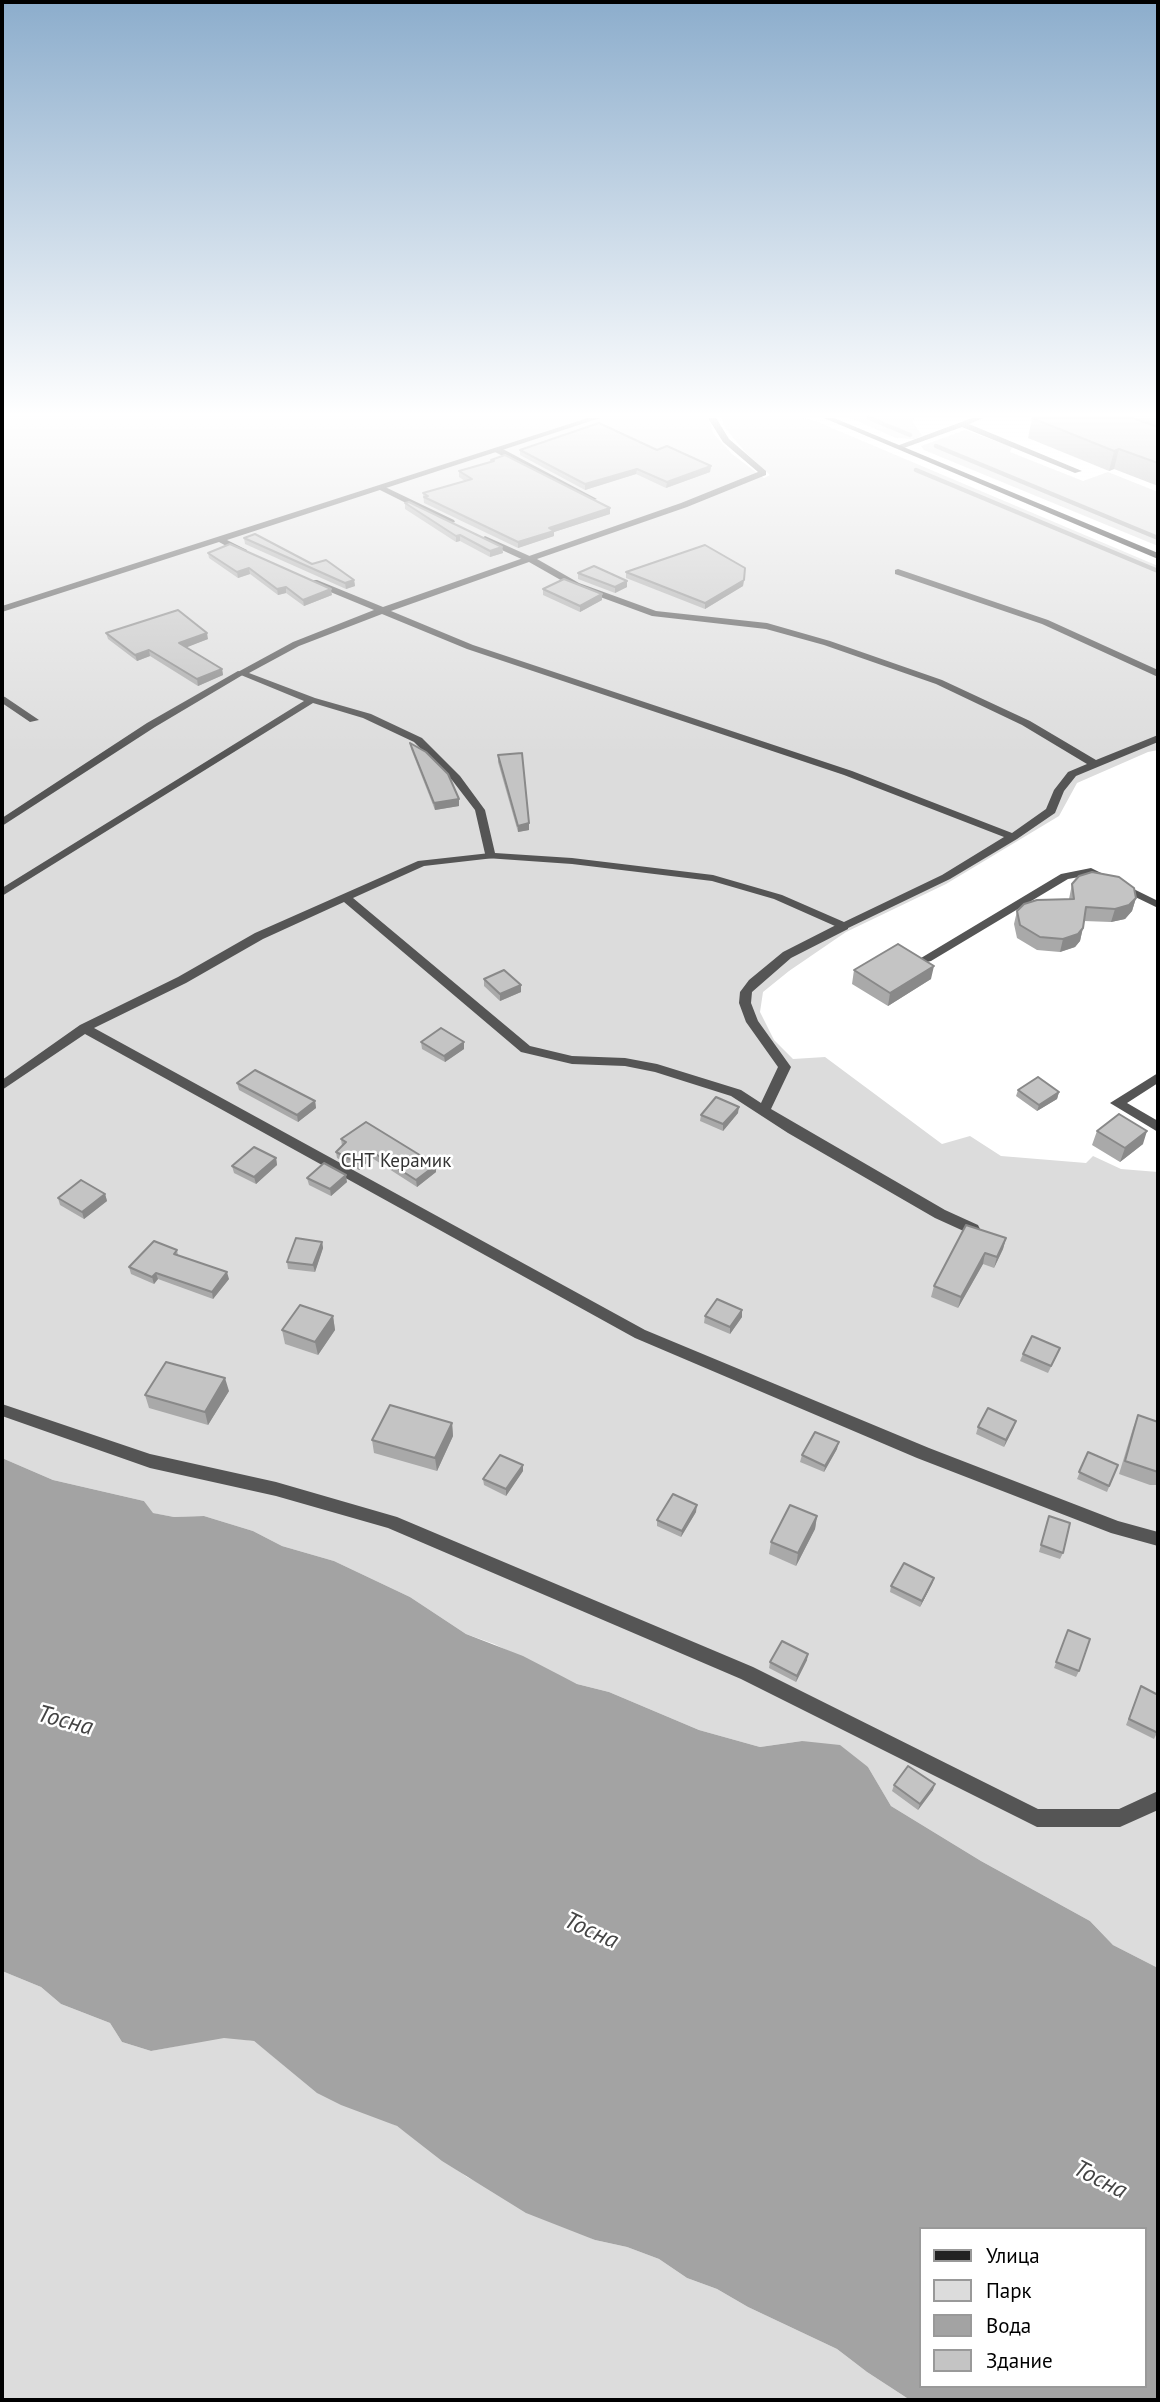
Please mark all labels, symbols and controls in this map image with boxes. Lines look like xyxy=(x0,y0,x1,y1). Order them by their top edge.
park label: СНТ Керамик xyxy=(341,1151,451,1173)
water label: Тосна xyxy=(34,1700,96,1742)
water label: Тосна xyxy=(559,1906,623,1956)
water label: Тосна xyxy=(1068,2154,1132,2206)
legend xyxy=(918,2227,1146,2388)
text: Улица xyxy=(986,2242,1040,2269)
text: Парк xyxy=(986,2277,1032,2304)
text: Вода xyxy=(986,2312,1031,2339)
text: Здание xyxy=(986,2347,1053,2374)

